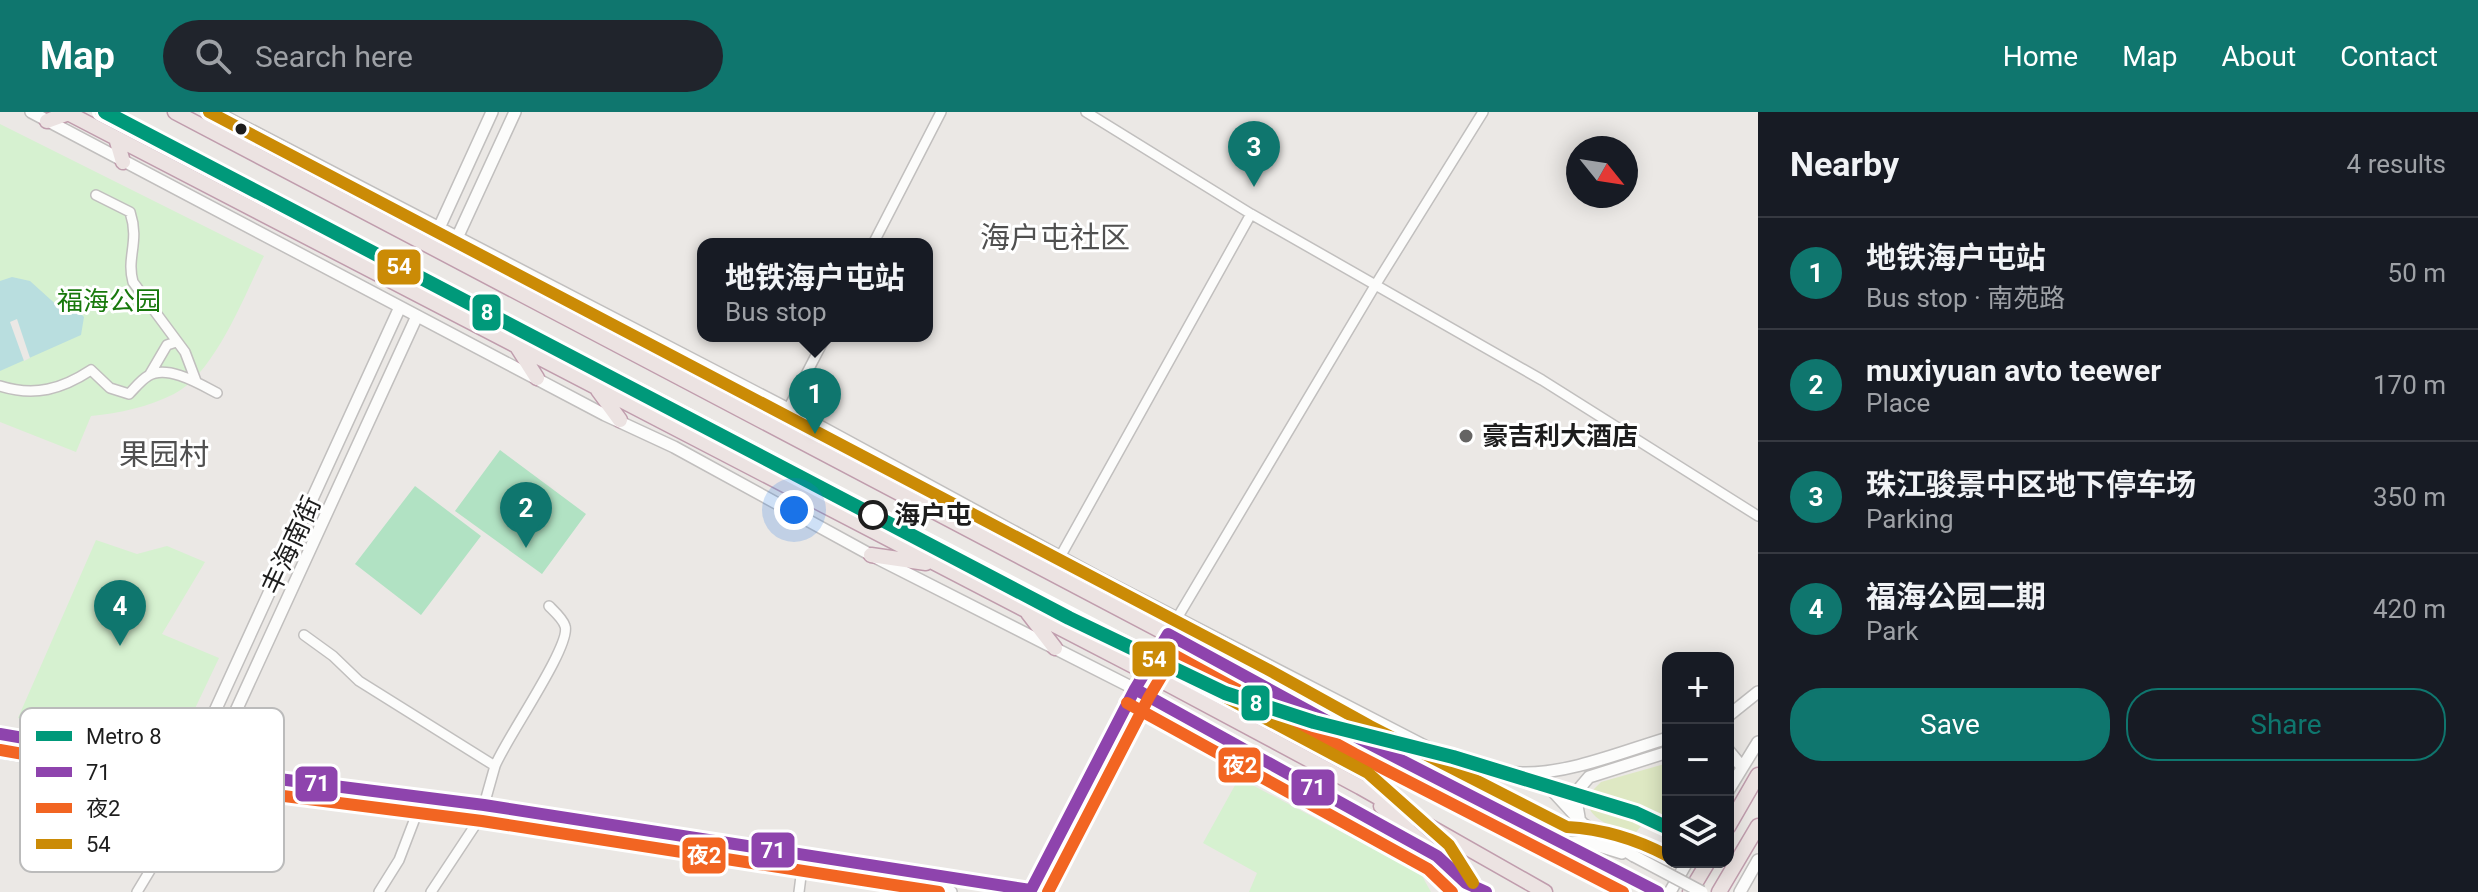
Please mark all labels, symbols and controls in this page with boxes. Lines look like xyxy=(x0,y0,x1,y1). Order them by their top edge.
search box xyxy=(163,20,723,92)
text: Map xyxy=(40,34,115,78)
icon: search xyxy=(191,34,235,78)
text: Search here xyxy=(255,39,413,74)
text: Home xyxy=(2003,40,2078,73)
text: Map xyxy=(2122,40,2178,73)
text: About xyxy=(2222,40,2296,73)
text: Contact xyxy=(2340,40,2438,73)
unlabelled marker xyxy=(233,121,249,137)
pin: 3 xyxy=(1228,121,1280,187)
north arrow xyxy=(1566,136,1638,208)
text: Nearby xyxy=(1790,144,1899,184)
text: 4 results xyxy=(2347,149,2446,179)
district label: 海户屯社区 xyxy=(980,220,1130,255)
popup xyxy=(697,238,933,342)
text: 地铁海户屯站 xyxy=(1866,240,2046,275)
line badge: 54 xyxy=(376,248,422,286)
text: 54 xyxy=(386,254,412,279)
text: 1 xyxy=(1809,258,1823,288)
text: 50 m xyxy=(2388,258,2446,288)
text: 地铁海户屯站 xyxy=(725,260,905,295)
text: Bus stop · 南苑路 xyxy=(1866,283,2065,313)
park label: 福海公园 xyxy=(57,286,161,316)
line badge: 8 xyxy=(471,293,502,332)
text: Bus stop xyxy=(725,297,827,327)
text: 8 xyxy=(481,300,493,325)
text: muxiyuan avto teewer xyxy=(1866,353,2161,388)
pin: 1 xyxy=(789,368,841,434)
text: 2 xyxy=(1809,370,1823,400)
text: 170 m xyxy=(2373,370,2446,400)
text: Place xyxy=(1866,388,1930,418)
place label: 豪吉利大酒店 xyxy=(1482,421,1638,451)
marker: 豪吉利大酒店 xyxy=(1457,427,1475,445)
district label: 果园村 xyxy=(119,437,209,472)
text: 珠江骏景中区地下停车场 xyxy=(1866,467,2196,502)
pin: 2 xyxy=(500,482,552,548)
text: 3 xyxy=(1809,482,1823,512)
text: 350 m xyxy=(2373,482,2446,512)
your location xyxy=(774,490,814,530)
street label: 丰海南街 xyxy=(255,492,327,598)
place label: 海户屯 xyxy=(894,500,972,530)
marker: 海户屯 xyxy=(859,501,887,529)
text: Parking xyxy=(1866,504,1954,534)
text: 福海公园二期 xyxy=(1866,579,2046,614)
pin: 4 xyxy=(94,580,146,646)
text: 4 xyxy=(1809,594,1823,624)
text: 420 m xyxy=(2373,594,2446,624)
text: Park xyxy=(1866,616,1918,646)
line badge: 54 xyxy=(1131,640,1177,678)
text: 54 xyxy=(1141,647,1167,672)
map controls xyxy=(1662,652,1734,868)
button: + xyxy=(1662,652,1734,724)
line badge: 8 xyxy=(1240,684,1271,722)
button: Save xyxy=(1790,688,2110,761)
button: Share xyxy=(2126,688,2446,761)
text: 8 xyxy=(1250,691,1262,716)
legend xyxy=(20,708,284,872)
text: Metro 8 xyxy=(86,724,162,749)
button: − xyxy=(1662,724,1734,796)
line badge: 夜2 xyxy=(1217,746,1262,784)
text: 夜2 xyxy=(1223,753,1257,778)
text: 71 xyxy=(86,760,111,785)
line badge: 71 xyxy=(294,765,339,803)
line badge: 71 xyxy=(1290,768,1336,807)
text: 71 xyxy=(304,771,330,796)
text: 71 xyxy=(1300,775,1326,800)
text: 夜2 xyxy=(86,796,120,821)
button: layers xyxy=(1662,796,1734,868)
line badge: 71 xyxy=(750,831,796,869)
text: 54 xyxy=(86,832,111,857)
line badge: 夜2 xyxy=(681,836,727,875)
text: 71 xyxy=(760,838,786,863)
text: 夜2 xyxy=(687,843,721,868)

